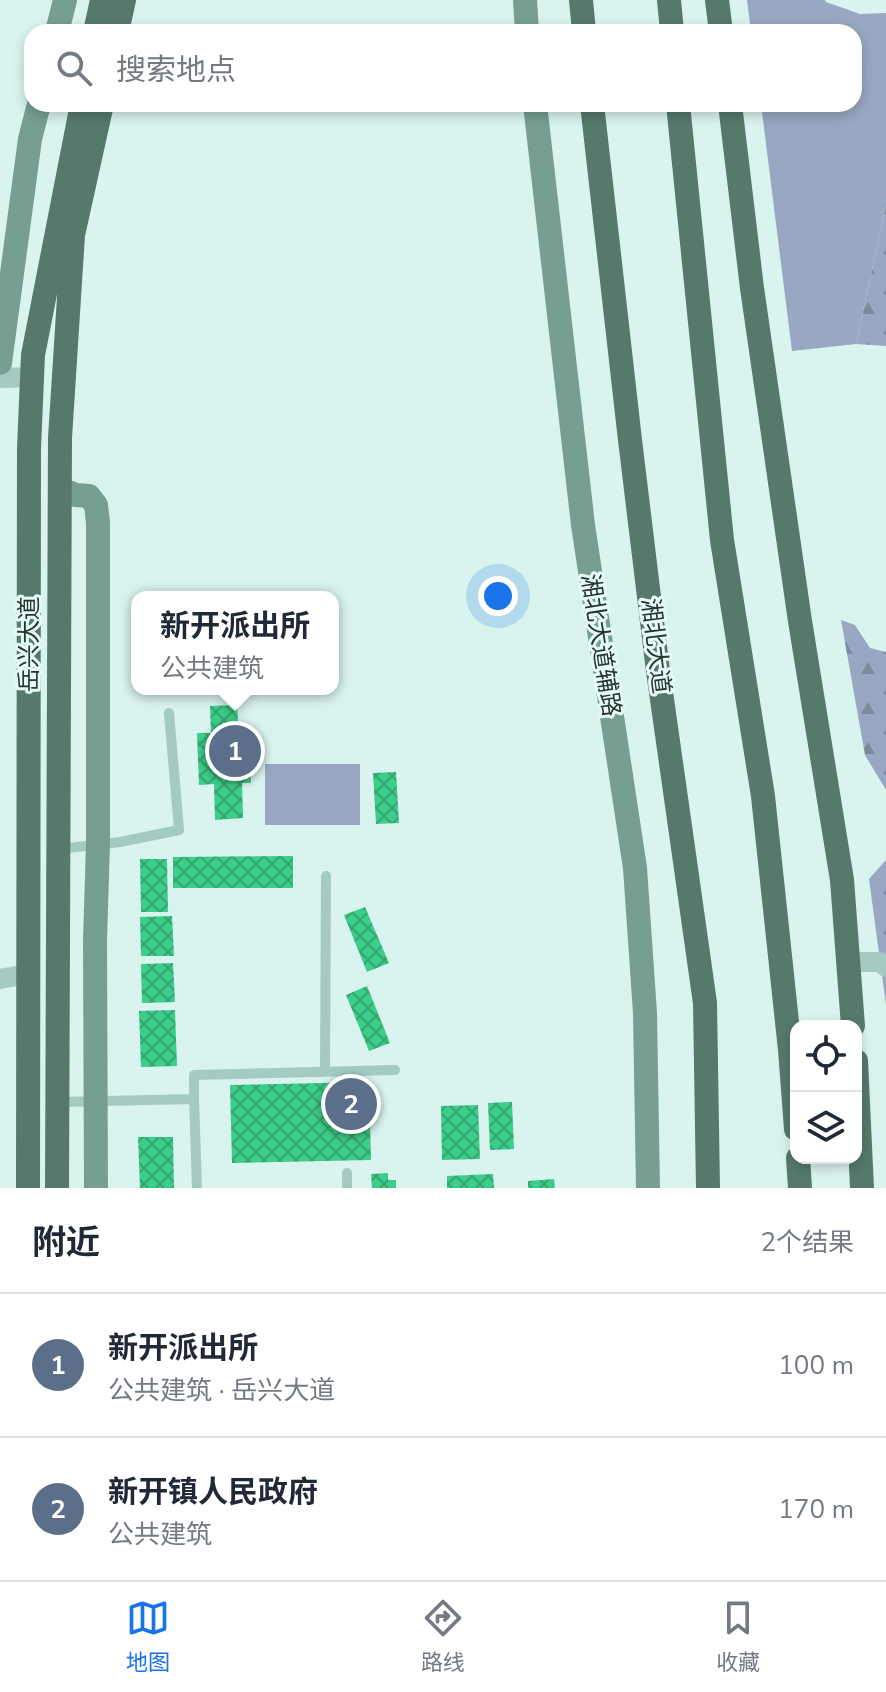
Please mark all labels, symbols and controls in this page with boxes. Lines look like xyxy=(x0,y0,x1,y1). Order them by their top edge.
search box xyxy=(24,24,862,112)
icon: search xyxy=(52,46,96,90)
text: 搜索地点 xyxy=(116,50,236,91)
street label: 湘北大道辅路 xyxy=(574,571,628,719)
your location xyxy=(478,576,518,616)
popup xyxy=(131,591,339,695)
street label: 岳兴大道 xyxy=(13,596,45,692)
street label: 湘北大道 xyxy=(634,596,678,696)
text: 新开派出所 xyxy=(160,606,310,647)
text: 公共建筑 xyxy=(160,651,264,686)
pin: 1 xyxy=(209,721,261,781)
map controls xyxy=(790,1020,862,1164)
button: locate xyxy=(790,1020,862,1092)
pin: 2 xyxy=(325,1074,377,1134)
button: layers xyxy=(790,1092,862,1164)
text: 附近 xyxy=(32,1220,100,1266)
text: 2个结果 xyxy=(760,1225,854,1260)
text: 新开派出所 xyxy=(108,1328,258,1369)
text: 1 xyxy=(50,1348,66,1383)
text: 100 m xyxy=(778,1348,854,1383)
text: 公共建筑 · 岳兴大道 xyxy=(108,1373,335,1408)
text: 新开镇人民政府 xyxy=(108,1472,318,1513)
text: 2 xyxy=(50,1492,66,1527)
text: 170 m xyxy=(778,1492,854,1527)
text: 公共建筑 xyxy=(108,1517,212,1552)
tab: 地图 xyxy=(126,1596,170,1678)
tab: 路线 xyxy=(421,1596,465,1678)
tab: 收藏 xyxy=(716,1596,760,1678)

